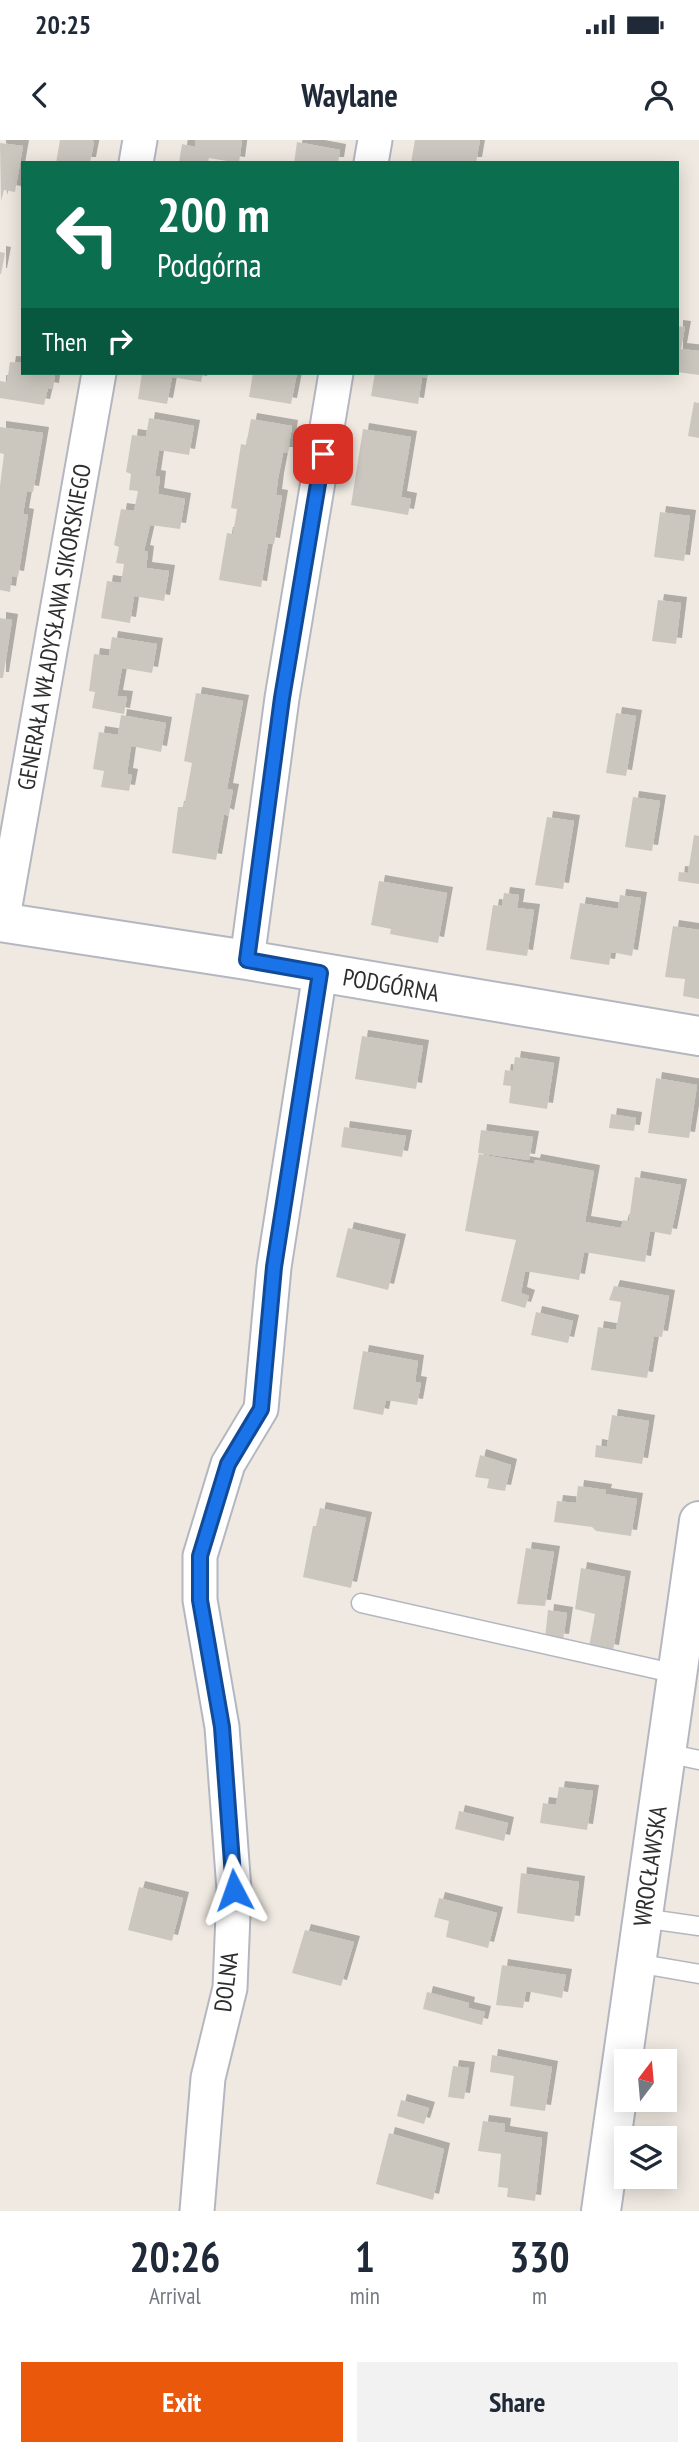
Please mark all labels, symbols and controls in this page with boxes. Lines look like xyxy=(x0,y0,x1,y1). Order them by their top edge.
text: 20:25 xyxy=(35,8,91,41)
text: Waylane xyxy=(301,74,398,116)
icon: back xyxy=(21,76,59,114)
icon: person xyxy=(640,76,678,114)
text: 200 m xyxy=(157,182,270,246)
icon: left xyxy=(42,189,133,280)
text: Podgórna xyxy=(157,244,261,286)
icon: right xyxy=(101,322,139,360)
text: Then xyxy=(42,325,87,358)
pin xyxy=(293,424,353,484)
icon: arrive xyxy=(304,435,342,473)
street label: GENERAŁA WŁADYSŁAWA SIKORSKIEGO xyxy=(10,461,98,793)
street label: PODGÓRNA xyxy=(341,961,442,1009)
street label: WROCŁAWSKA xyxy=(626,1803,674,1928)
position arrow xyxy=(197,1853,271,1927)
street label: DOLNA xyxy=(207,1950,245,2014)
north arrow xyxy=(614,2049,677,2112)
map controls xyxy=(614,2049,677,2189)
button: layers xyxy=(614,2126,677,2189)
text: 20:26 xyxy=(129,2229,220,2284)
text: 1 xyxy=(355,2229,375,2284)
text: 330 xyxy=(509,2229,570,2284)
text: Arrival xyxy=(149,2281,201,2310)
text: min xyxy=(350,2281,380,2310)
text: m xyxy=(532,2281,547,2310)
button: Exit xyxy=(21,2362,343,2442)
button: Share xyxy=(357,2362,678,2442)

